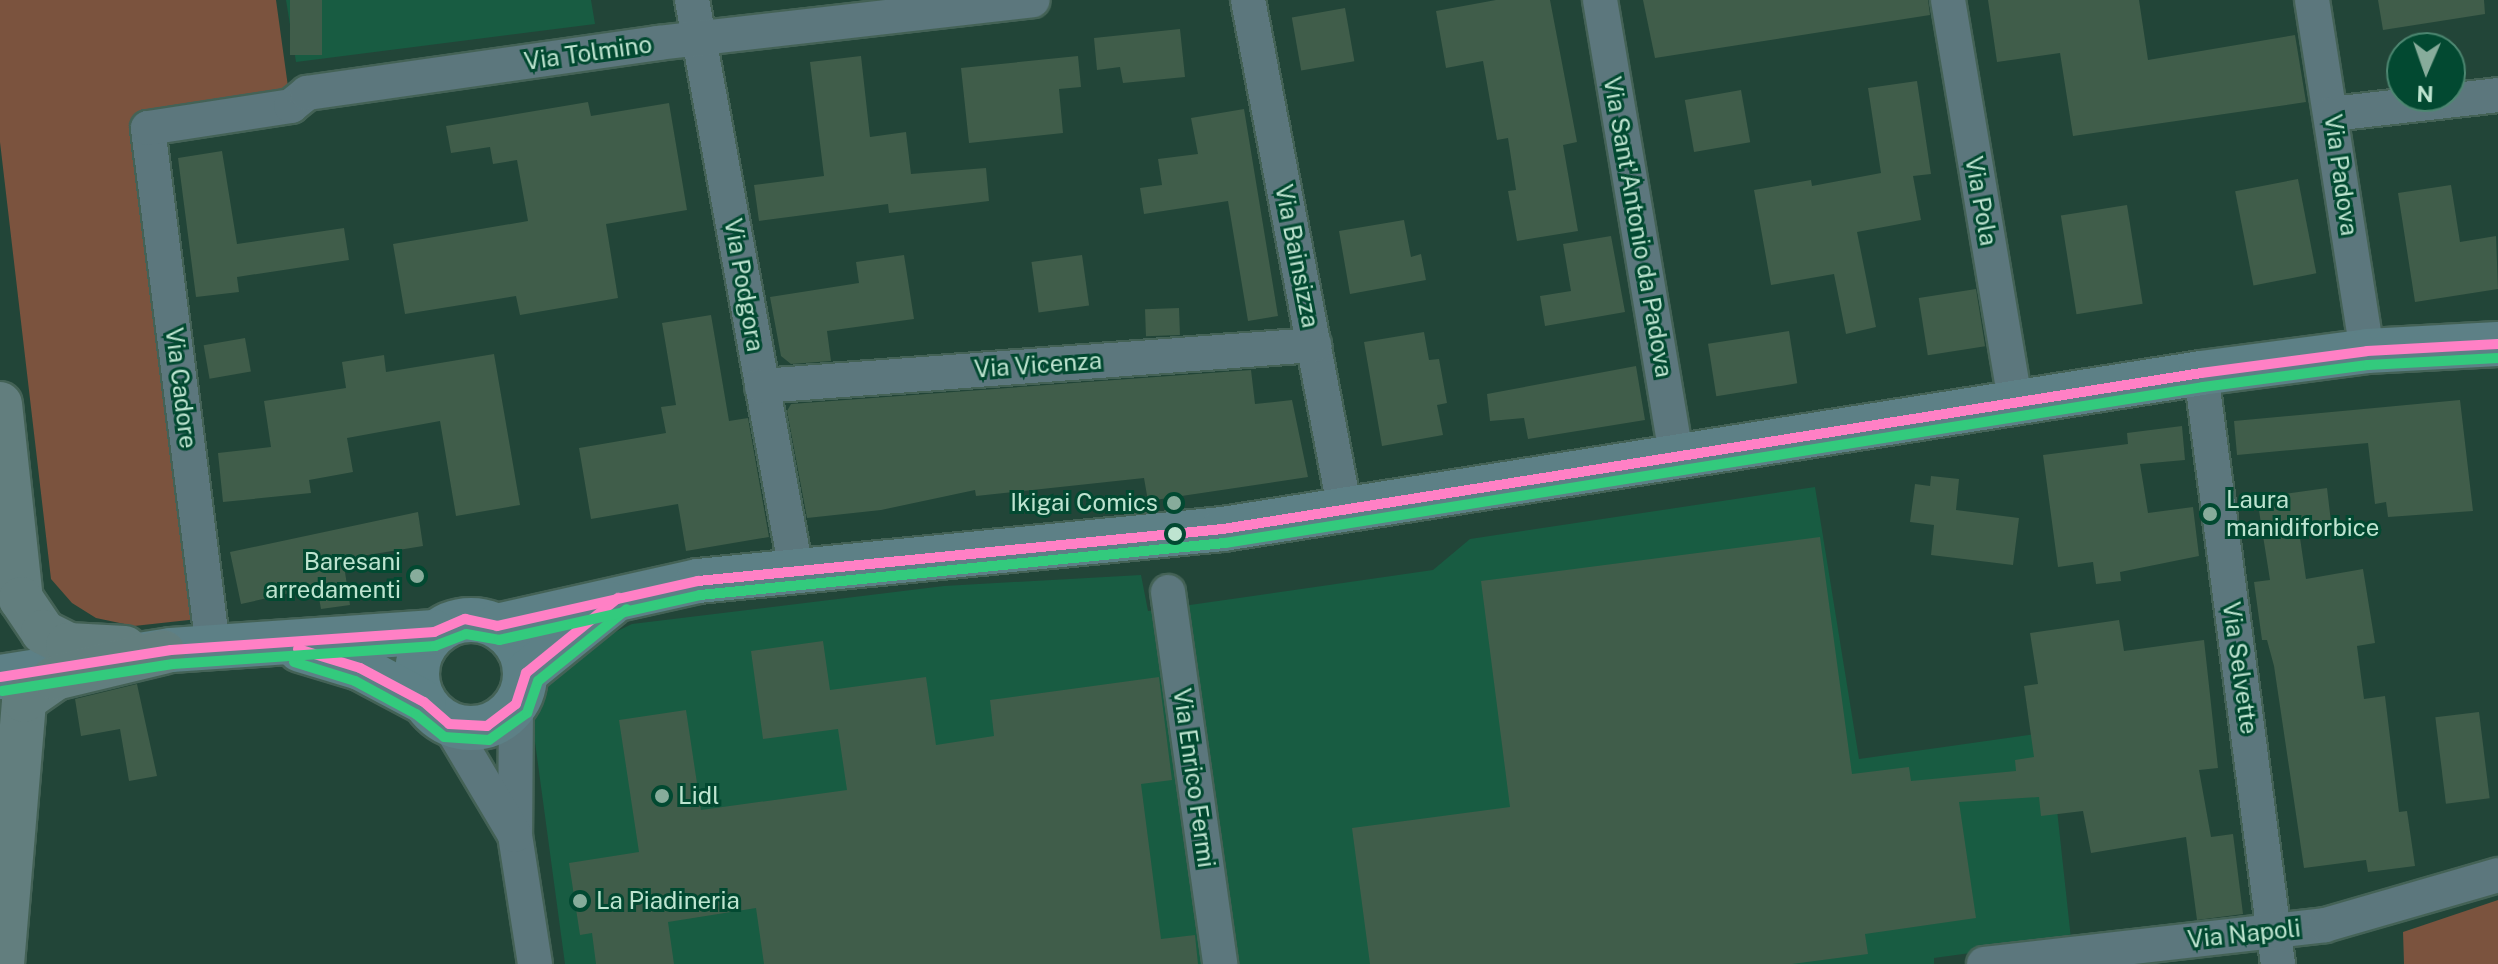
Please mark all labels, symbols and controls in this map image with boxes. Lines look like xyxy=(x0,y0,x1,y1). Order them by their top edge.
street label: Via Tolmino xyxy=(522,30,654,76)
north arrow xyxy=(2386,32,2466,112)
street label: Via Sant'Antonio da Padova xyxy=(1597,74,1679,380)
text: N xyxy=(2416,81,2434,107)
street label: Via Padova xyxy=(2318,112,2364,238)
street label: Via Pola xyxy=(1959,154,2003,248)
street label: Via Bainsizza xyxy=(1269,182,1325,330)
street label: Via Podgora xyxy=(718,216,770,354)
street label: Via Cadore xyxy=(159,326,203,450)
street label: Via Vicenza xyxy=(973,346,1103,384)
place label: Laura manidiforbice xyxy=(2226,486,2379,542)
place label: Ikigai Comics xyxy=(1010,489,1158,517)
marker: Ikigai Comics xyxy=(1165,494,1183,512)
marker: Laura manidiforbice xyxy=(2201,505,2219,523)
unlabelled marker xyxy=(1167,526,1183,542)
place label: Baresani arredamenti xyxy=(265,548,401,604)
marker: Baresani arredamenti xyxy=(408,567,426,585)
street label: Via Selvette xyxy=(2216,600,2264,736)
street label: Via Enrico Fermi xyxy=(1167,686,1221,870)
place label: Lidl xyxy=(678,782,720,810)
marker: Lidl xyxy=(653,787,671,805)
place label: La Piadineria xyxy=(596,887,740,915)
marker: La Piadineria xyxy=(571,892,589,910)
street label: Via Napoli xyxy=(2186,914,2302,954)

